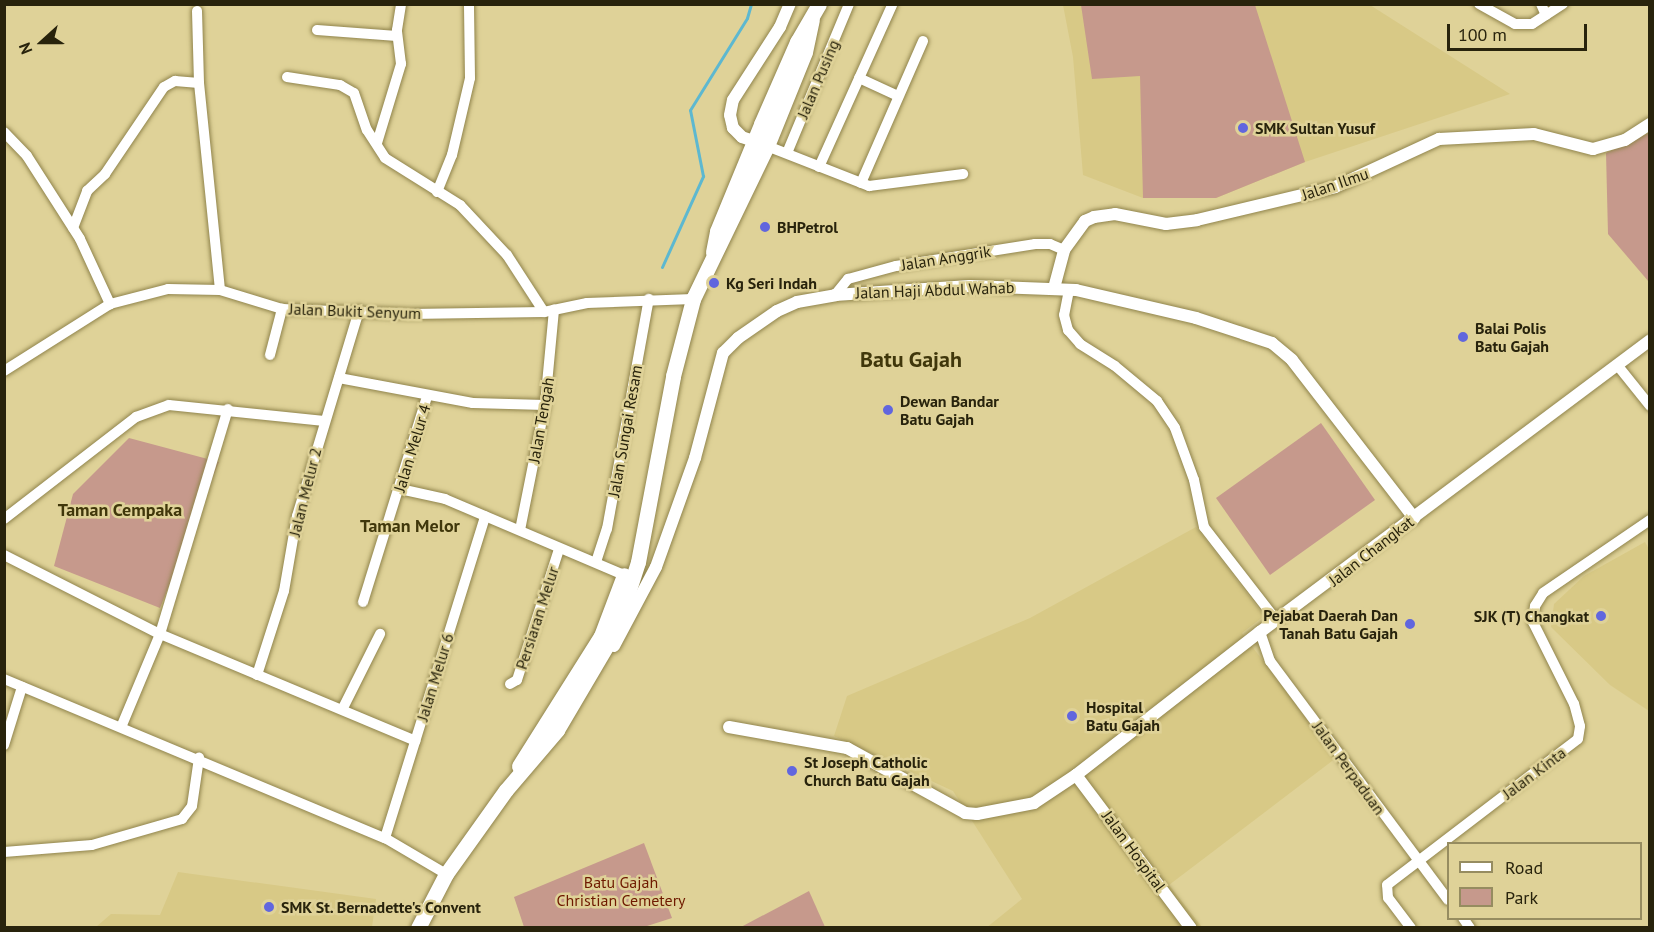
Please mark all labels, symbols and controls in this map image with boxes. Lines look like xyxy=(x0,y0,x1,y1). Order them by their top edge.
north arrow xyxy=(12,12,72,72)
scale bar xyxy=(1450,12,1590,50)
text: 100 m xyxy=(1458,23,1507,46)
street label: Jalan Pusing xyxy=(793,37,843,121)
text: N xyxy=(14,40,36,57)
place label: SMK Sultan Yusuf xyxy=(1255,118,1376,138)
marker: SMK Sultan Yusuf xyxy=(1236,121,1250,135)
street label: Jalan Ilmu xyxy=(1299,164,1371,204)
place label: BHPetrol xyxy=(777,217,838,237)
marker: BHPetrol xyxy=(758,220,772,234)
street label: Jalan Anggrik xyxy=(900,241,992,275)
place label: Kg Seri Indah xyxy=(726,273,817,293)
marker: Kg Seri Indah xyxy=(707,276,721,290)
street label: Jalan Haji Abdul Wahab xyxy=(855,278,1015,302)
street label: Jalan Bukit Senyum xyxy=(289,299,421,323)
place label: Balai Polis Batu Gajah xyxy=(1475,318,1549,356)
marker: Balai Polis Batu Gajah xyxy=(1456,330,1470,344)
district label: Batu Gajah xyxy=(860,347,962,373)
street label: Jalan Sungai Resam xyxy=(604,363,646,499)
street label: Jalan Tengah xyxy=(524,375,558,465)
place label: Dewan Bandar Batu Gajah xyxy=(900,391,999,429)
street label: Jalan Melur 4 xyxy=(390,402,434,494)
marker: Dewan Bandar Batu Gajah xyxy=(881,403,895,417)
street label: Jalan Melur 2 xyxy=(285,446,325,538)
district label: Taman Cempaka xyxy=(58,499,182,521)
street label: Jalan Changkat xyxy=(1325,512,1417,590)
district label: Taman Melor xyxy=(360,515,460,537)
street label: Persiaran Melur xyxy=(511,564,563,672)
place label: Pejabat Daerah Dan Tanah Batu Gajah xyxy=(1263,605,1398,643)
place label: SJK (T) Changkat xyxy=(1473,606,1589,626)
marker: SJK (T) Changkat xyxy=(1594,609,1608,623)
marker: Pejabat Daerah Dan Tanah Batu Gajah xyxy=(1403,617,1417,631)
street label: Jalan Melur 6 xyxy=(413,631,457,723)
place label: Hospital Batu Gajah xyxy=(1086,697,1160,735)
marker: Hospital Batu Gajah xyxy=(1063,707,1081,725)
street label: Jalan Perpaduan xyxy=(1309,718,1389,818)
street label: Jalan Kinta xyxy=(1499,743,1569,803)
place label: St Joseph Catholic Church Batu Gajah xyxy=(804,752,930,790)
marker: St Joseph Catholic Church Batu Gajah xyxy=(785,764,799,778)
street label: Jalan Hospital xyxy=(1098,807,1170,895)
legend xyxy=(1447,842,1642,920)
text: Road xyxy=(1505,856,1543,879)
park label: Batu Gajah Christian Cemetery xyxy=(556,872,686,910)
text: Park xyxy=(1505,886,1538,909)
place label: SMK St. Bernadette's Convent xyxy=(281,897,483,917)
marker: SMK St. Bernadette's Convent xyxy=(262,900,276,914)

